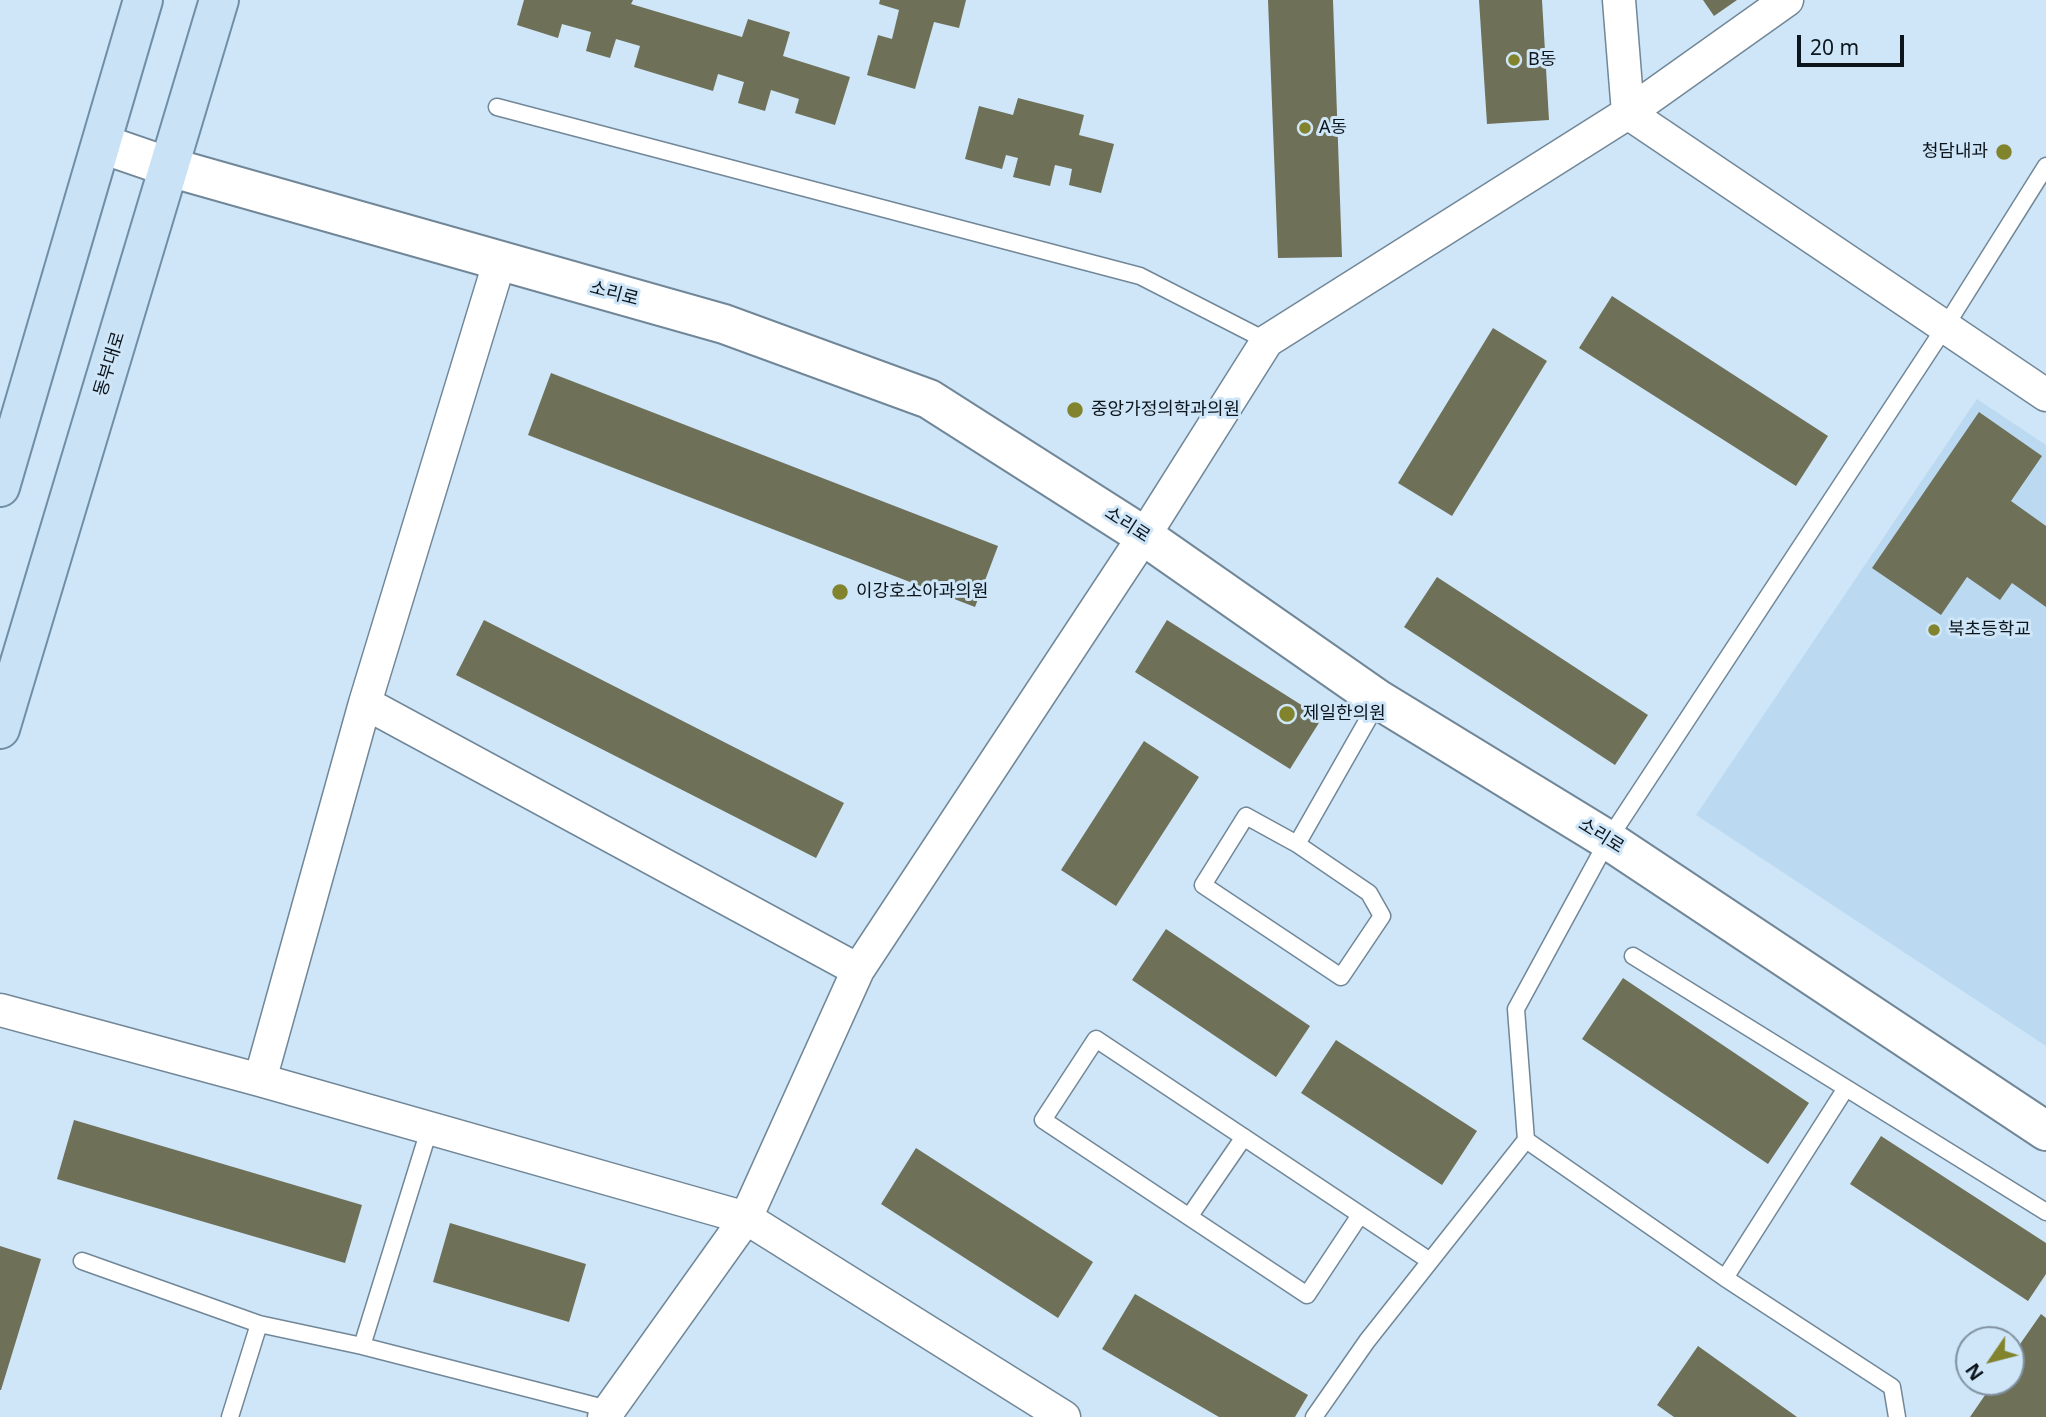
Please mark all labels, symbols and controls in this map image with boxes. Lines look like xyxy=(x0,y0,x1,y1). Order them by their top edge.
scale bar xyxy=(1801,21,1908,65)
text: 20 m xyxy=(1810,33,1859,61)
place label: B동 xyxy=(1528,49,1556,71)
marker: B동 xyxy=(1506,52,1522,68)
place label: A동 xyxy=(1319,117,1347,139)
marker: A동 xyxy=(1297,120,1313,136)
place label: 청담내과 xyxy=(1922,141,1988,163)
marker: 청담내과 xyxy=(1994,142,2014,162)
street label: 소리로 xyxy=(587,277,641,311)
street label: 동부대로 xyxy=(90,329,130,399)
place label: 중앙가정의학과의원 xyxy=(1091,399,1240,421)
marker: 중앙가정의학과의원 xyxy=(1065,400,1085,420)
street label: 소리로 xyxy=(1100,502,1154,548)
place label: 이강호소아과의원 xyxy=(856,581,988,603)
marker: 이강호소아과의원 xyxy=(830,582,850,602)
place label: 북초등학교 xyxy=(1948,619,2031,641)
marker: 북초등학교 xyxy=(1926,622,1942,638)
place label: 제일한의원 xyxy=(1303,703,1386,725)
marker: 제일한의원 xyxy=(1277,704,1297,724)
street label: 소리로 xyxy=(1574,814,1628,858)
north arrow xyxy=(1955,1326,2025,1396)
text: N xyxy=(1959,1358,1990,1386)

